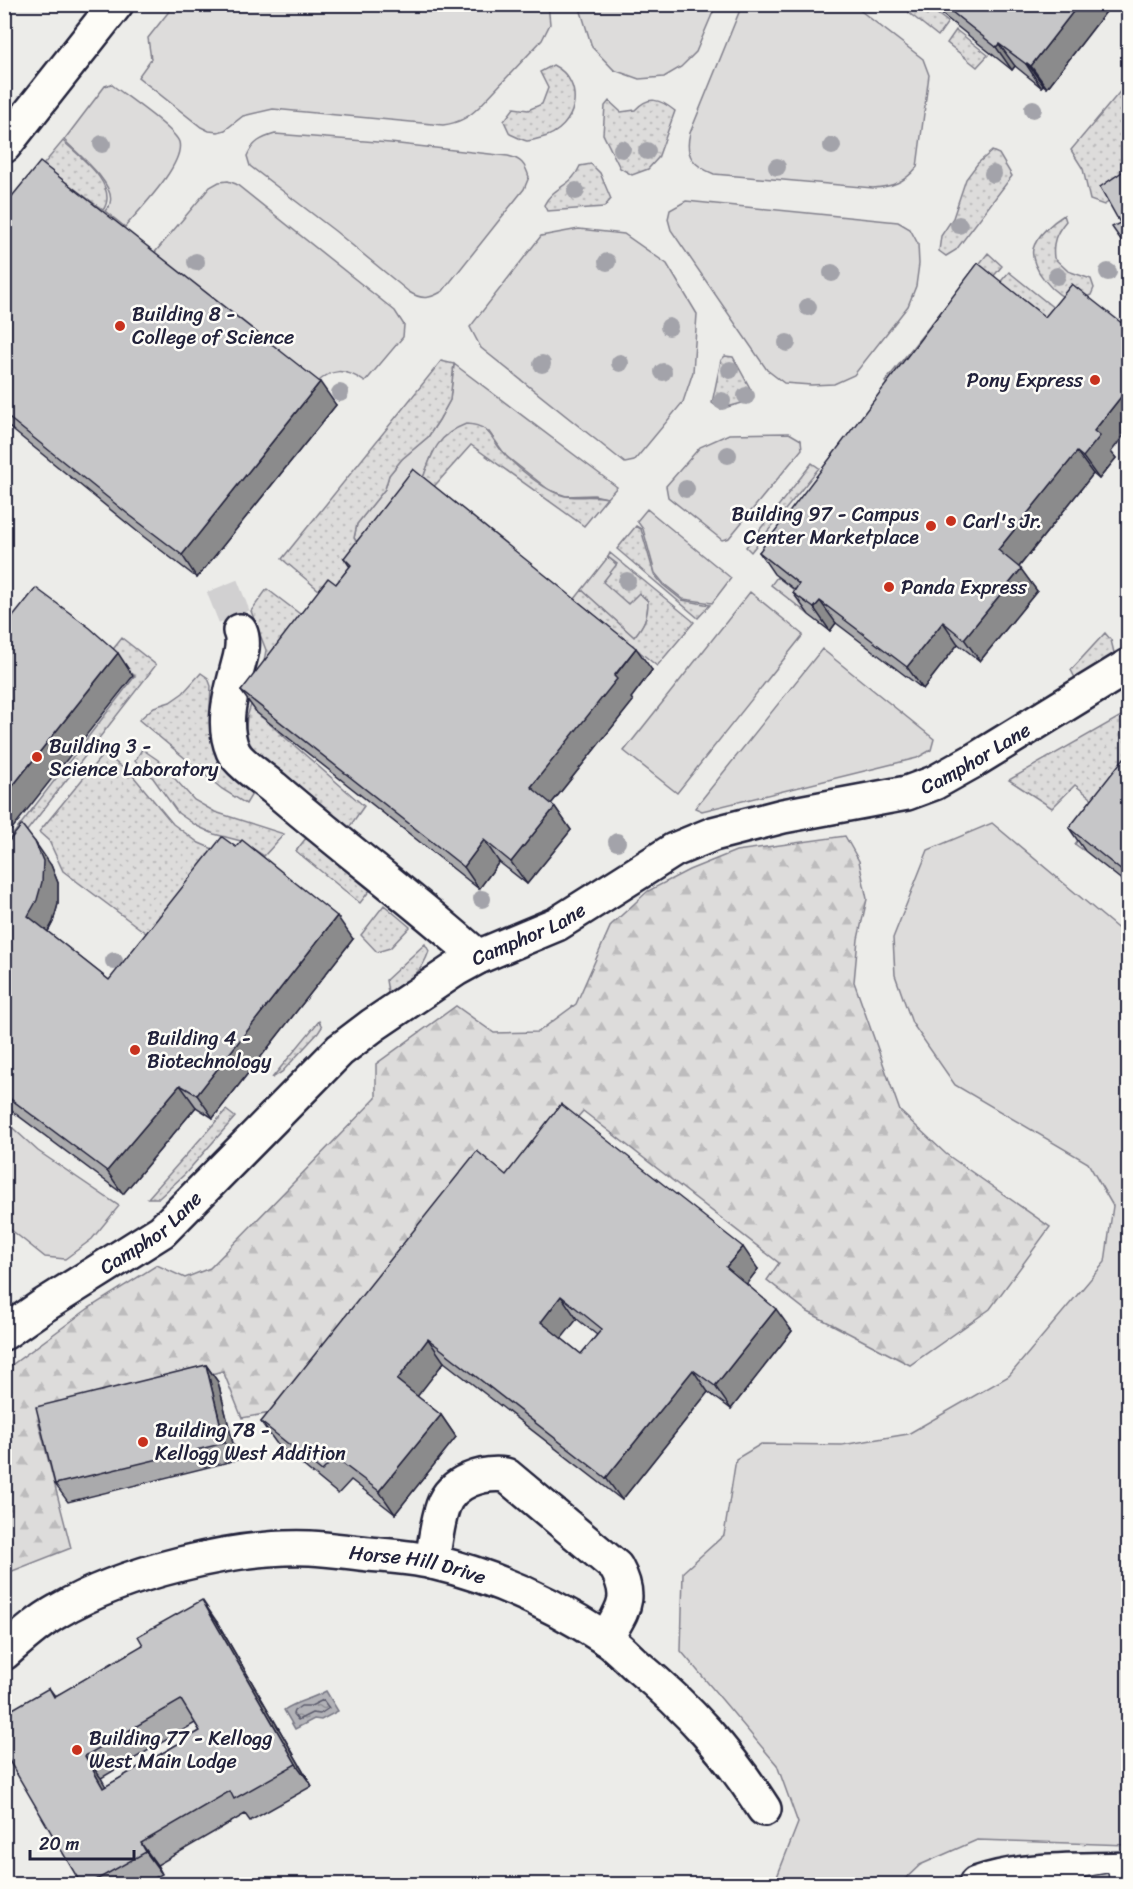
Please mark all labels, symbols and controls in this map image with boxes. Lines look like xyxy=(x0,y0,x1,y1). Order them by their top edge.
place label: Building 8 - College of Science xyxy=(132,297,294,355)
marker: Building 8 - College of Science xyxy=(113,319,127,333)
place label: Pony Express xyxy=(967,363,1084,398)
marker: Pony Express xyxy=(1088,373,1102,387)
place label: Building 97 - Campus Center Marketplace xyxy=(731,497,920,555)
place label: Carl's Jr. xyxy=(963,504,1042,539)
marker: Carl's Jr. xyxy=(944,514,958,528)
marker: Building 97 - Campus Center Marketplace xyxy=(924,519,938,533)
place label: Panda Express xyxy=(901,570,1028,605)
marker: Panda Express xyxy=(882,580,896,594)
street label: Camphor Lane xyxy=(916,713,1038,805)
place label: Building 3 - Science Laboratory xyxy=(49,729,219,787)
marker: Building 3 - Science Laboratory xyxy=(30,750,44,764)
street label: Camphor Lane xyxy=(466,893,593,976)
place label: Building 4 - Biotechnology xyxy=(147,1021,272,1079)
marker: Building 4 - Biotechnology xyxy=(128,1043,142,1057)
street label: Camphor Lane xyxy=(92,1182,211,1284)
place label: Building 78 - Kellogg West Addition xyxy=(155,1413,346,1471)
marker: Building 78 - Kellogg West Addition xyxy=(136,1435,150,1449)
street label: Horse Hill Drive xyxy=(347,1535,491,1595)
place label: Building 77 - Kellogg West Main Lodge xyxy=(89,1721,273,1779)
marker: Building 77 - Kellogg West Main Lodge xyxy=(70,1743,84,1757)
scale bar xyxy=(30,1823,134,1861)
text: 20 m xyxy=(39,1828,79,1860)

